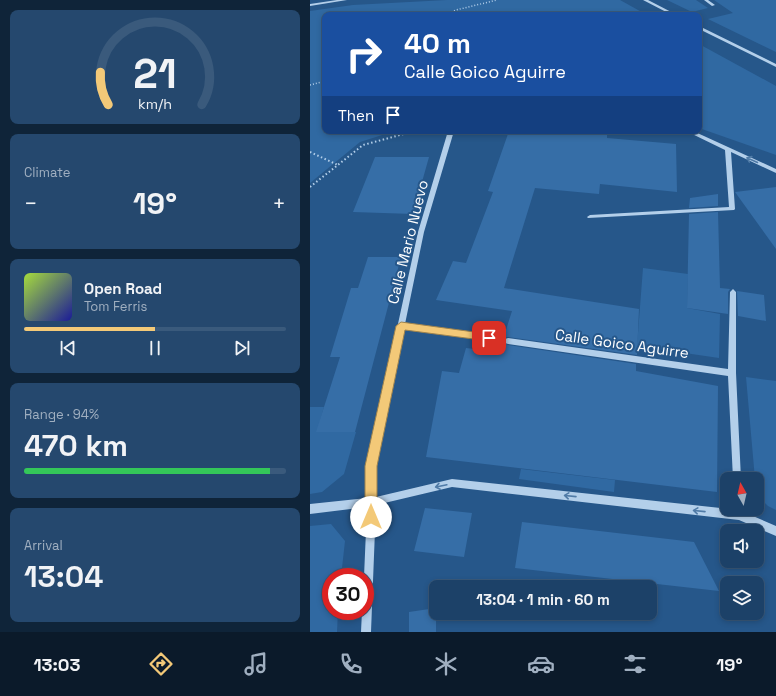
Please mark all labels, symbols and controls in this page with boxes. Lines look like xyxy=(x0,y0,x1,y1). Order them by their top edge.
text: 40 m xyxy=(404,25,471,61)
icon: right xyxy=(338,28,390,80)
text: 21 xyxy=(133,47,177,100)
text: Calle Goico Aguirre xyxy=(404,60,566,83)
text: km/h xyxy=(138,95,172,113)
icon: arrive xyxy=(382,104,404,126)
text: Then xyxy=(338,106,374,125)
one-way arrow xyxy=(746,156,758,163)
text: Climate xyxy=(24,164,70,181)
street label: Calle Mario Nuevo xyxy=(383,178,432,306)
text: 19° xyxy=(133,184,177,223)
text: − xyxy=(24,189,38,217)
text: + xyxy=(272,189,286,217)
text: Open Road xyxy=(84,279,162,298)
text: Tom Ferris xyxy=(84,298,147,315)
pin xyxy=(472,321,506,355)
street label: Calle Goico Aguirre xyxy=(554,325,690,362)
icon: arrive xyxy=(478,327,500,349)
icon: previous xyxy=(57,337,79,359)
icon: pause xyxy=(144,337,166,359)
icon: next xyxy=(231,337,253,359)
text: Range · 94% xyxy=(24,406,99,423)
text: 470 km xyxy=(24,426,128,465)
north arrow xyxy=(720,472,764,516)
map controls xyxy=(720,472,764,620)
one-way arrow xyxy=(434,482,447,490)
one-way arrow xyxy=(563,492,576,500)
position arrow xyxy=(350,496,392,538)
one-way arrow xyxy=(693,507,706,514)
button: sound xyxy=(720,524,764,568)
text: Arrival xyxy=(24,537,63,554)
text: 13:04 xyxy=(24,557,103,596)
speed limit sign: 30 xyxy=(322,568,374,620)
button: layers xyxy=(720,576,764,620)
text: 13:04 · 1 min · 60 m xyxy=(476,590,610,609)
icon: directions xyxy=(147,650,175,678)
icon: music xyxy=(242,650,270,678)
icon: phone xyxy=(337,650,365,678)
icon: climate xyxy=(432,650,460,678)
icon: car xyxy=(527,650,555,678)
icon: filters xyxy=(621,650,649,678)
text: 13:03 xyxy=(33,653,80,676)
text: 19° xyxy=(716,653,743,676)

